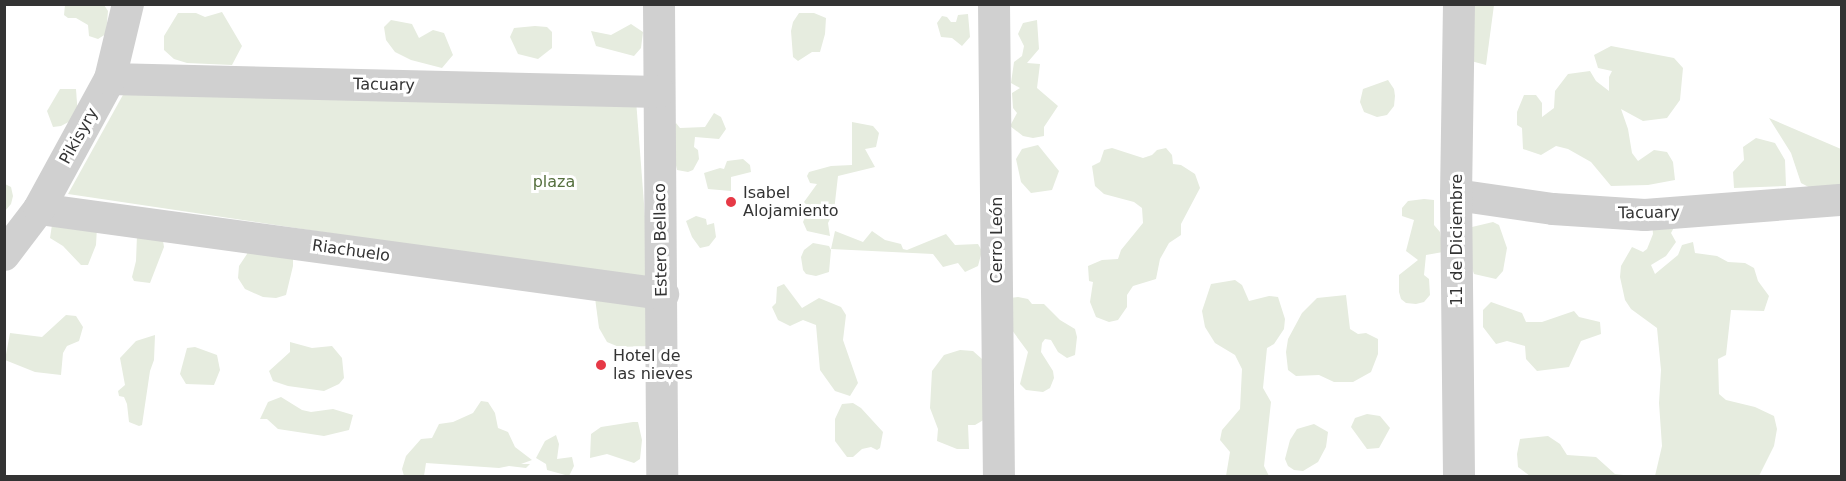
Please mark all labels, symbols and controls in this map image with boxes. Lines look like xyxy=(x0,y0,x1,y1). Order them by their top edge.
street label: Tacuary xyxy=(353,75,415,95)
street label: Pikisyry xyxy=(56,105,102,167)
park label: plaza xyxy=(533,172,575,192)
street label: 11 de Diciembre xyxy=(1447,174,1467,306)
street label: Estero Bellaco xyxy=(650,183,672,297)
place label: Isabel Alojamiento xyxy=(743,183,839,221)
marker: Isabel Alojamiento xyxy=(724,195,738,209)
street label: Cerro León xyxy=(987,197,1007,283)
street label: Tacuary xyxy=(1618,203,1680,223)
street label: Riachuelo xyxy=(311,236,391,266)
place label: Hotel de las nieves xyxy=(613,346,693,384)
marker: Hotel de las nieves xyxy=(594,358,608,372)

